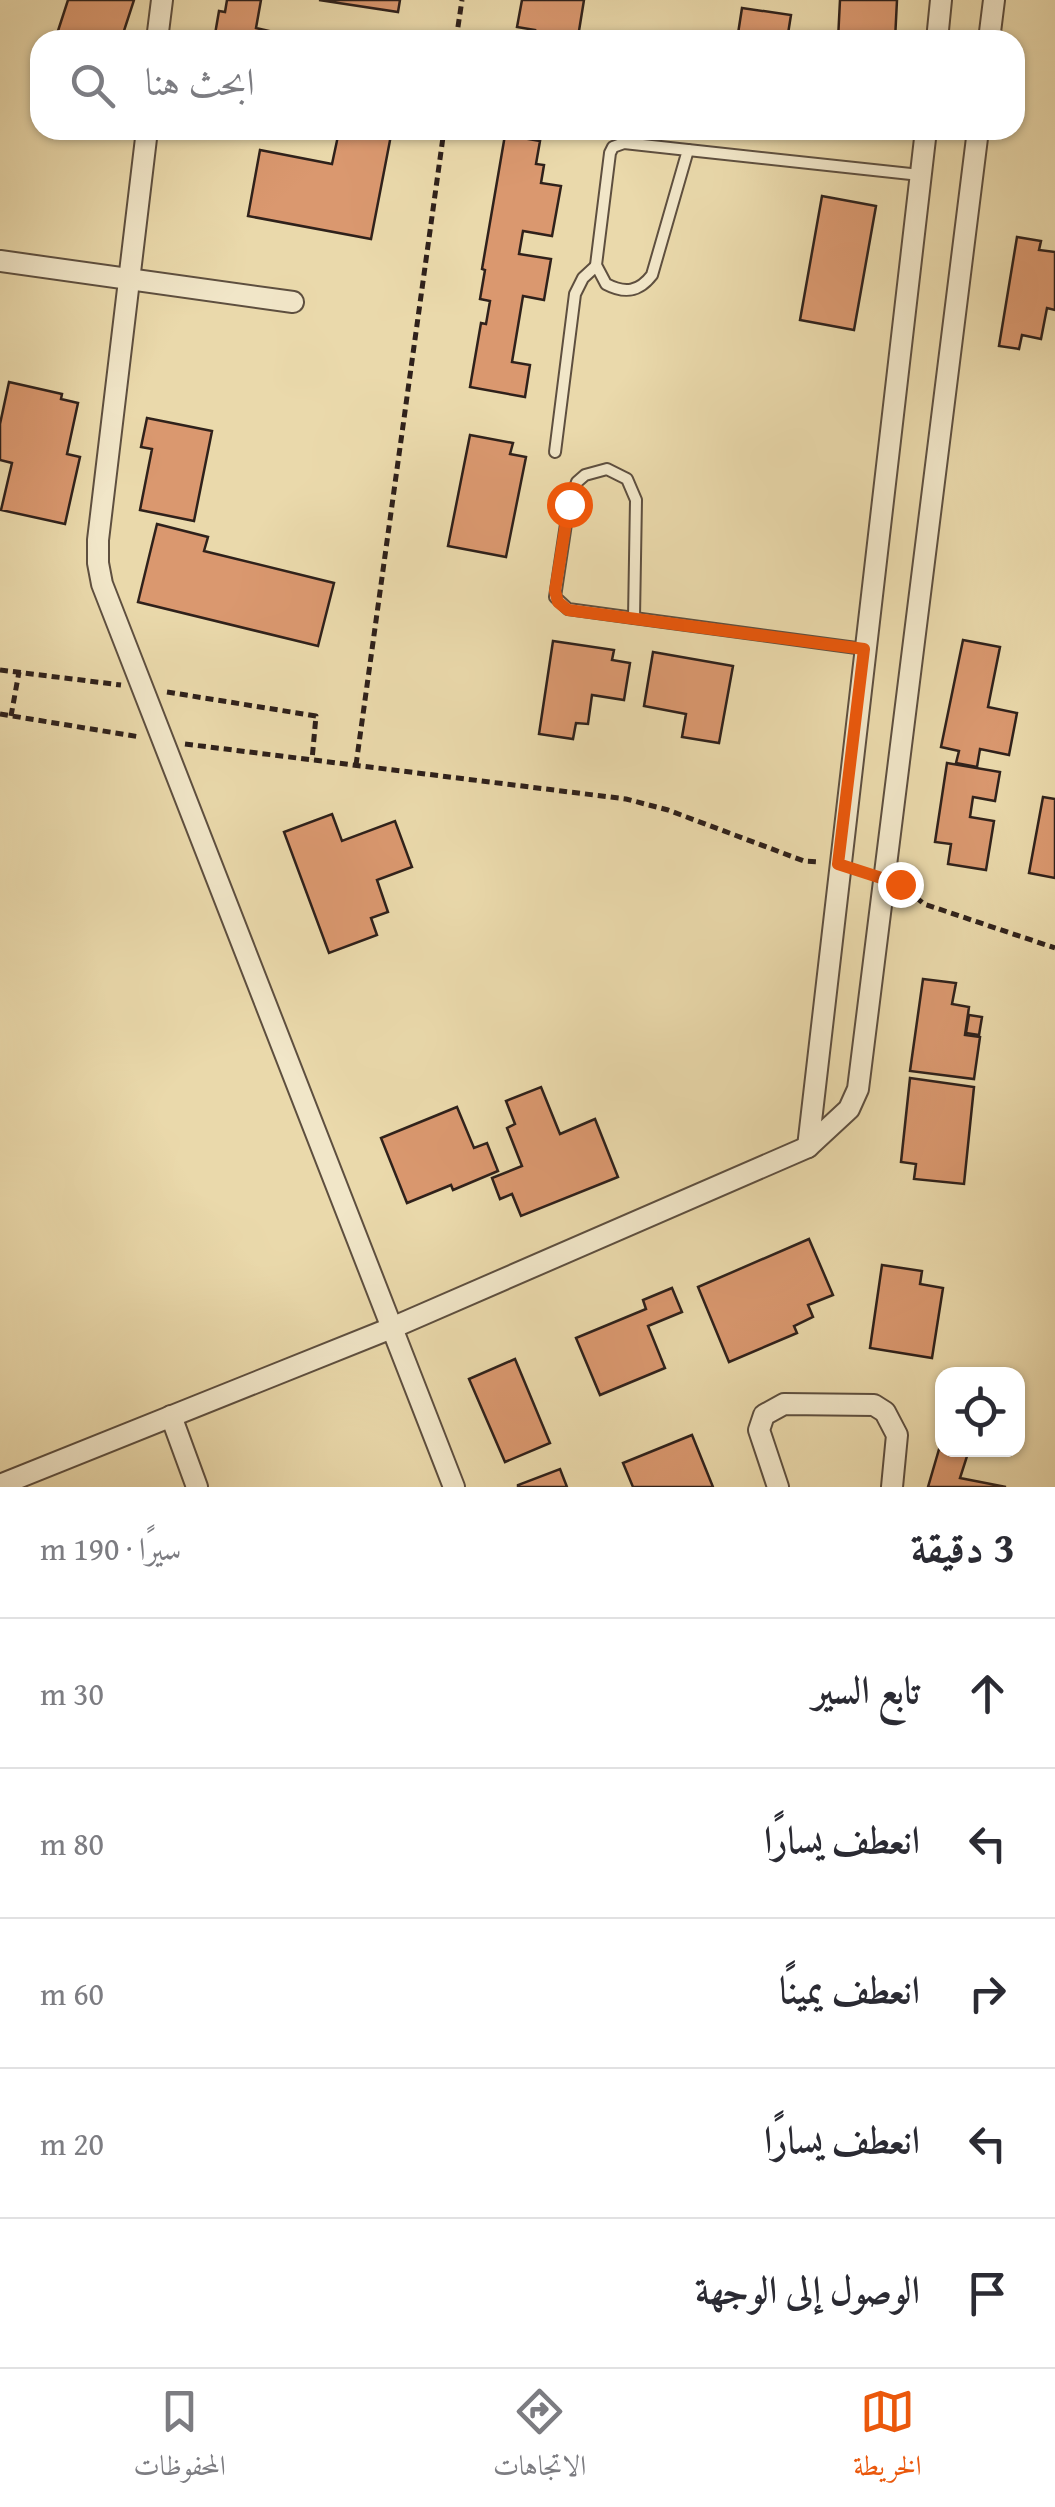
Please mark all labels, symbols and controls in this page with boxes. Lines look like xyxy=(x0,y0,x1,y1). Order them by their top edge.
search box xyxy=(30,30,1025,140)
text: ابحث هنا xyxy=(145,53,255,109)
icon: search xyxy=(65,58,120,113)
route start xyxy=(547,482,593,528)
route end xyxy=(878,862,924,908)
map controls xyxy=(935,1367,1025,1457)
button: locate xyxy=(935,1367,1025,1457)
text: 3 دقيقة xyxy=(911,1516,1015,1577)
text: سيرًا · 190 m xyxy=(40,1525,182,1572)
text: تابع السير xyxy=(812,1661,920,1717)
icon: ahead xyxy=(960,1666,1015,1721)
text: 30 m xyxy=(40,1670,104,1717)
text: انعطف يسارًا xyxy=(764,1811,920,1867)
icon: left xyxy=(960,1816,1015,1871)
text: 80 m xyxy=(40,1820,104,1867)
text: انعطف يمينًا xyxy=(779,1961,920,2017)
icon: right xyxy=(960,1966,1015,2021)
text: 60 m xyxy=(40,1970,104,2017)
text: انعطف يسارًا xyxy=(764,2111,920,2167)
icon: left xyxy=(960,2116,1015,2171)
text: 20 m xyxy=(40,2120,104,2167)
text: الوصول إلى الوجهة xyxy=(695,2261,920,2317)
icon: arrive xyxy=(960,2266,1015,2321)
tab: المحفوظات xyxy=(134,2384,226,2493)
tab: الاتجاهات xyxy=(493,2384,586,2493)
tab: الخريطة xyxy=(853,2384,921,2493)

